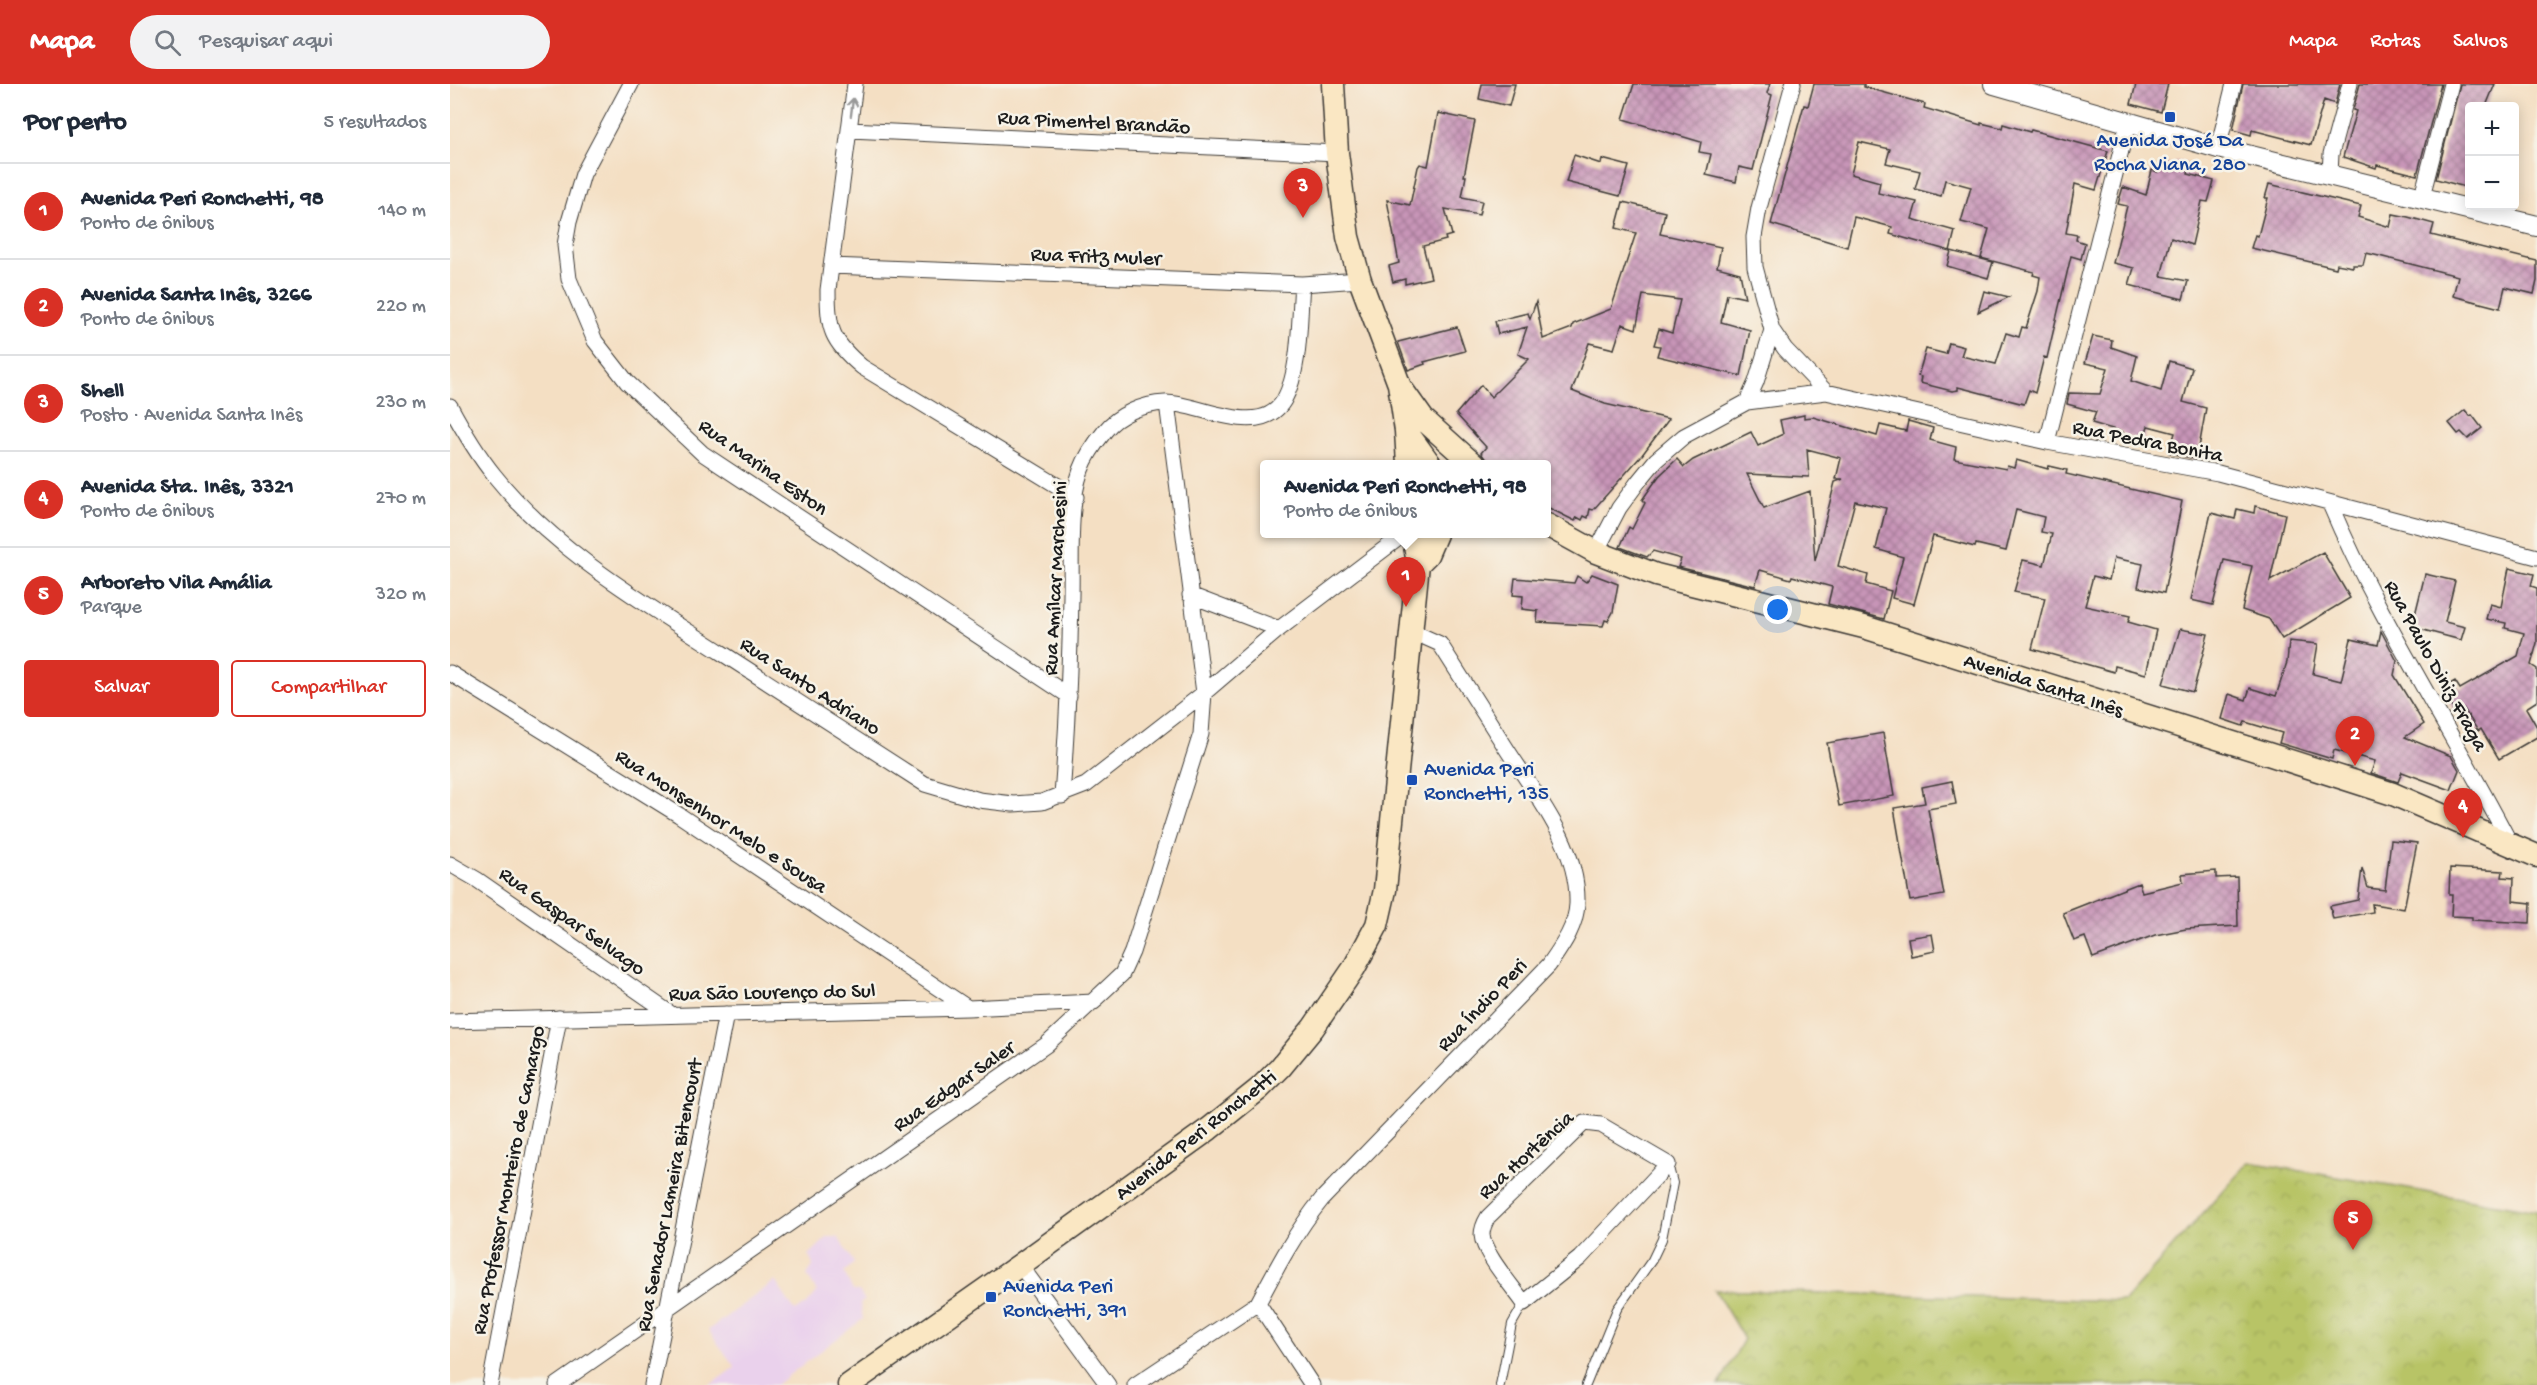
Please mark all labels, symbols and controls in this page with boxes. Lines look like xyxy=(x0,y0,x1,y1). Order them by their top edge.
search box xyxy=(130,15,550,69)
text: Mapa xyxy=(30,26,94,59)
icon: search xyxy=(151,26,184,59)
text: Pesquisar aqui xyxy=(199,29,333,55)
text: Mapa xyxy=(2289,30,2337,55)
text: Rotas xyxy=(2370,30,2420,55)
text: Salvos xyxy=(2453,30,2507,55)
one-way arrow xyxy=(847,98,858,118)
map controls xyxy=(2465,102,2519,210)
button: + xyxy=(2465,102,2519,156)
street label: Rua Pimentel Brandão xyxy=(997,107,1191,142)
text: Por perto xyxy=(24,108,127,139)
marker: Avenida José Da Rocha Viana, 280 xyxy=(2163,110,2177,124)
text: 5 resultados xyxy=(323,112,426,135)
place label: Avenida José Da Rocha Viana, 280 xyxy=(2094,130,2246,179)
button: − xyxy=(2465,156,2519,210)
pin: 3 xyxy=(1284,168,1322,218)
text: Avenida Peri Ronchetti, 98 xyxy=(81,187,324,213)
text: 1 xyxy=(39,200,48,223)
text: 140 m xyxy=(378,200,426,223)
text: Ponto de ônibus xyxy=(81,213,214,236)
street label: Rua Fritz Muler xyxy=(1030,244,1163,273)
text: Avenida Santa Inês, 3266 xyxy=(81,283,312,309)
text: 2 xyxy=(39,296,48,319)
text: 220 m xyxy=(376,296,426,319)
text: Ponto de ônibus xyxy=(81,309,214,332)
text: Shell xyxy=(81,379,124,405)
text: 3 xyxy=(38,392,49,415)
text: 230 m xyxy=(376,392,426,415)
text: Posto · Avenida Santa Inês xyxy=(81,405,302,428)
street label: Rua Marina Eston xyxy=(692,415,832,523)
street label: Rua Pedra Bonita xyxy=(2070,417,2226,471)
popup xyxy=(1260,460,1551,538)
text: Avenida Sta. Inês, 3321 xyxy=(81,475,294,501)
text: Avenida Peri Ronchetti, 98 xyxy=(1284,475,1527,501)
street label: Rua Amílcar Marchesini xyxy=(1040,480,1075,676)
text: 4 xyxy=(39,488,48,511)
text: 270 m xyxy=(376,488,426,511)
text: Ponto de ônibus xyxy=(81,501,214,524)
text: Ponto de ônibus xyxy=(1284,501,1417,524)
pin: 1 xyxy=(1386,558,1426,607)
text: Arboreto Vila Amália xyxy=(81,571,271,597)
street label: Rua Paulo Diniz Fraga xyxy=(2377,577,2492,758)
text: 5 xyxy=(38,584,49,607)
text: 320 m xyxy=(376,584,426,607)
your location xyxy=(1763,595,1792,624)
text: Parque xyxy=(81,597,142,620)
street label: Rua Santo Adriano xyxy=(734,633,884,743)
street label: Avenida Santa Inês xyxy=(1960,650,2127,725)
button: Salvar xyxy=(24,660,219,717)
button: Compartilhar xyxy=(231,660,426,717)
pin: 2 xyxy=(2336,716,2374,766)
street label: Rua Monsenhor Melo e Sousa xyxy=(609,745,832,902)
place label: Avenida Peri Ronchetti, 135 xyxy=(1424,759,1549,808)
marker: Avenida Peri Ronchetti, 135 xyxy=(1405,773,1419,787)
pin: 4 xyxy=(2444,788,2482,838)
street label: Rua Gaspar Selvago xyxy=(493,863,649,983)
street label: Rua Índio Peri xyxy=(1433,955,1534,1058)
street label: Rua São Lourenço do Sul xyxy=(668,980,876,1009)
street label: Rua Professor Monteiro de Camargo xyxy=(468,1024,553,1337)
street label: Rua Edgar Saler xyxy=(889,1036,1022,1139)
street label: Rua Senador Lameira Bitencourt xyxy=(633,1055,711,1334)
street label: Avenida Peri Ronchetti xyxy=(1111,1066,1283,1208)
street label: Rua Hortência xyxy=(1474,1106,1581,1206)
pin: 5 xyxy=(2334,1200,2372,1250)
place label: Avenida Peri Ronchetti, 391 xyxy=(1003,1276,1127,1325)
marker: Avenida Peri Ronchetti, 391 xyxy=(984,1290,998,1304)

